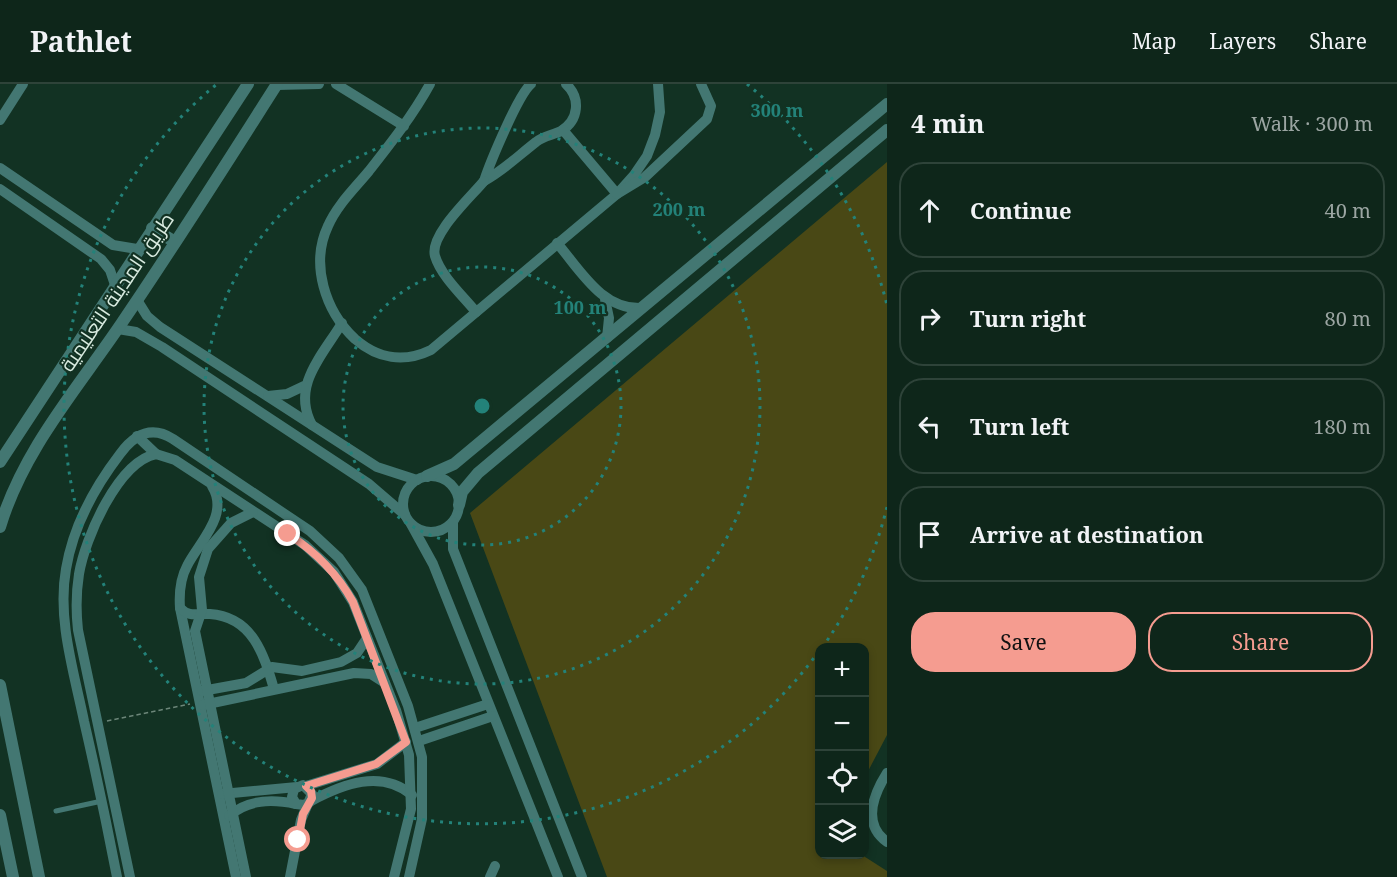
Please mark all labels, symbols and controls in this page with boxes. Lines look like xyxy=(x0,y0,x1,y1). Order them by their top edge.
text: Pathlet xyxy=(30,22,132,60)
text: Map xyxy=(1132,27,1176,55)
text: Layers xyxy=(1209,27,1276,55)
text: Share xyxy=(1309,27,1367,55)
text: 300 m xyxy=(751,98,804,122)
text: 4 min xyxy=(911,105,985,141)
text: Walk · 300 m xyxy=(1251,110,1373,137)
icon: ahead xyxy=(913,194,946,227)
text: Continue xyxy=(970,195,1072,225)
text: 200 m xyxy=(653,197,706,221)
text: 40 m xyxy=(1325,197,1371,224)
street label: طريق المدينة التعليمية xyxy=(53,207,180,377)
text: 100 m xyxy=(554,295,607,319)
icon: right xyxy=(913,302,946,335)
text: Turn right xyxy=(970,303,1086,333)
text: 80 m xyxy=(1325,305,1371,332)
centre of rings xyxy=(472,396,492,416)
icon: left xyxy=(913,410,946,443)
text: Turn left xyxy=(970,411,1069,441)
text: 180 m xyxy=(1313,413,1371,440)
icon: arrive xyxy=(913,518,946,551)
text: Arrive at destination xyxy=(970,519,1204,549)
route end xyxy=(274,520,300,546)
button: Save xyxy=(911,612,1136,672)
button: Share xyxy=(1148,612,1373,672)
map controls xyxy=(815,643,869,859)
button: + xyxy=(815,643,869,697)
button: − xyxy=(815,697,869,751)
button: locate xyxy=(815,751,869,805)
button: layers xyxy=(815,805,869,859)
route start xyxy=(284,826,310,852)

